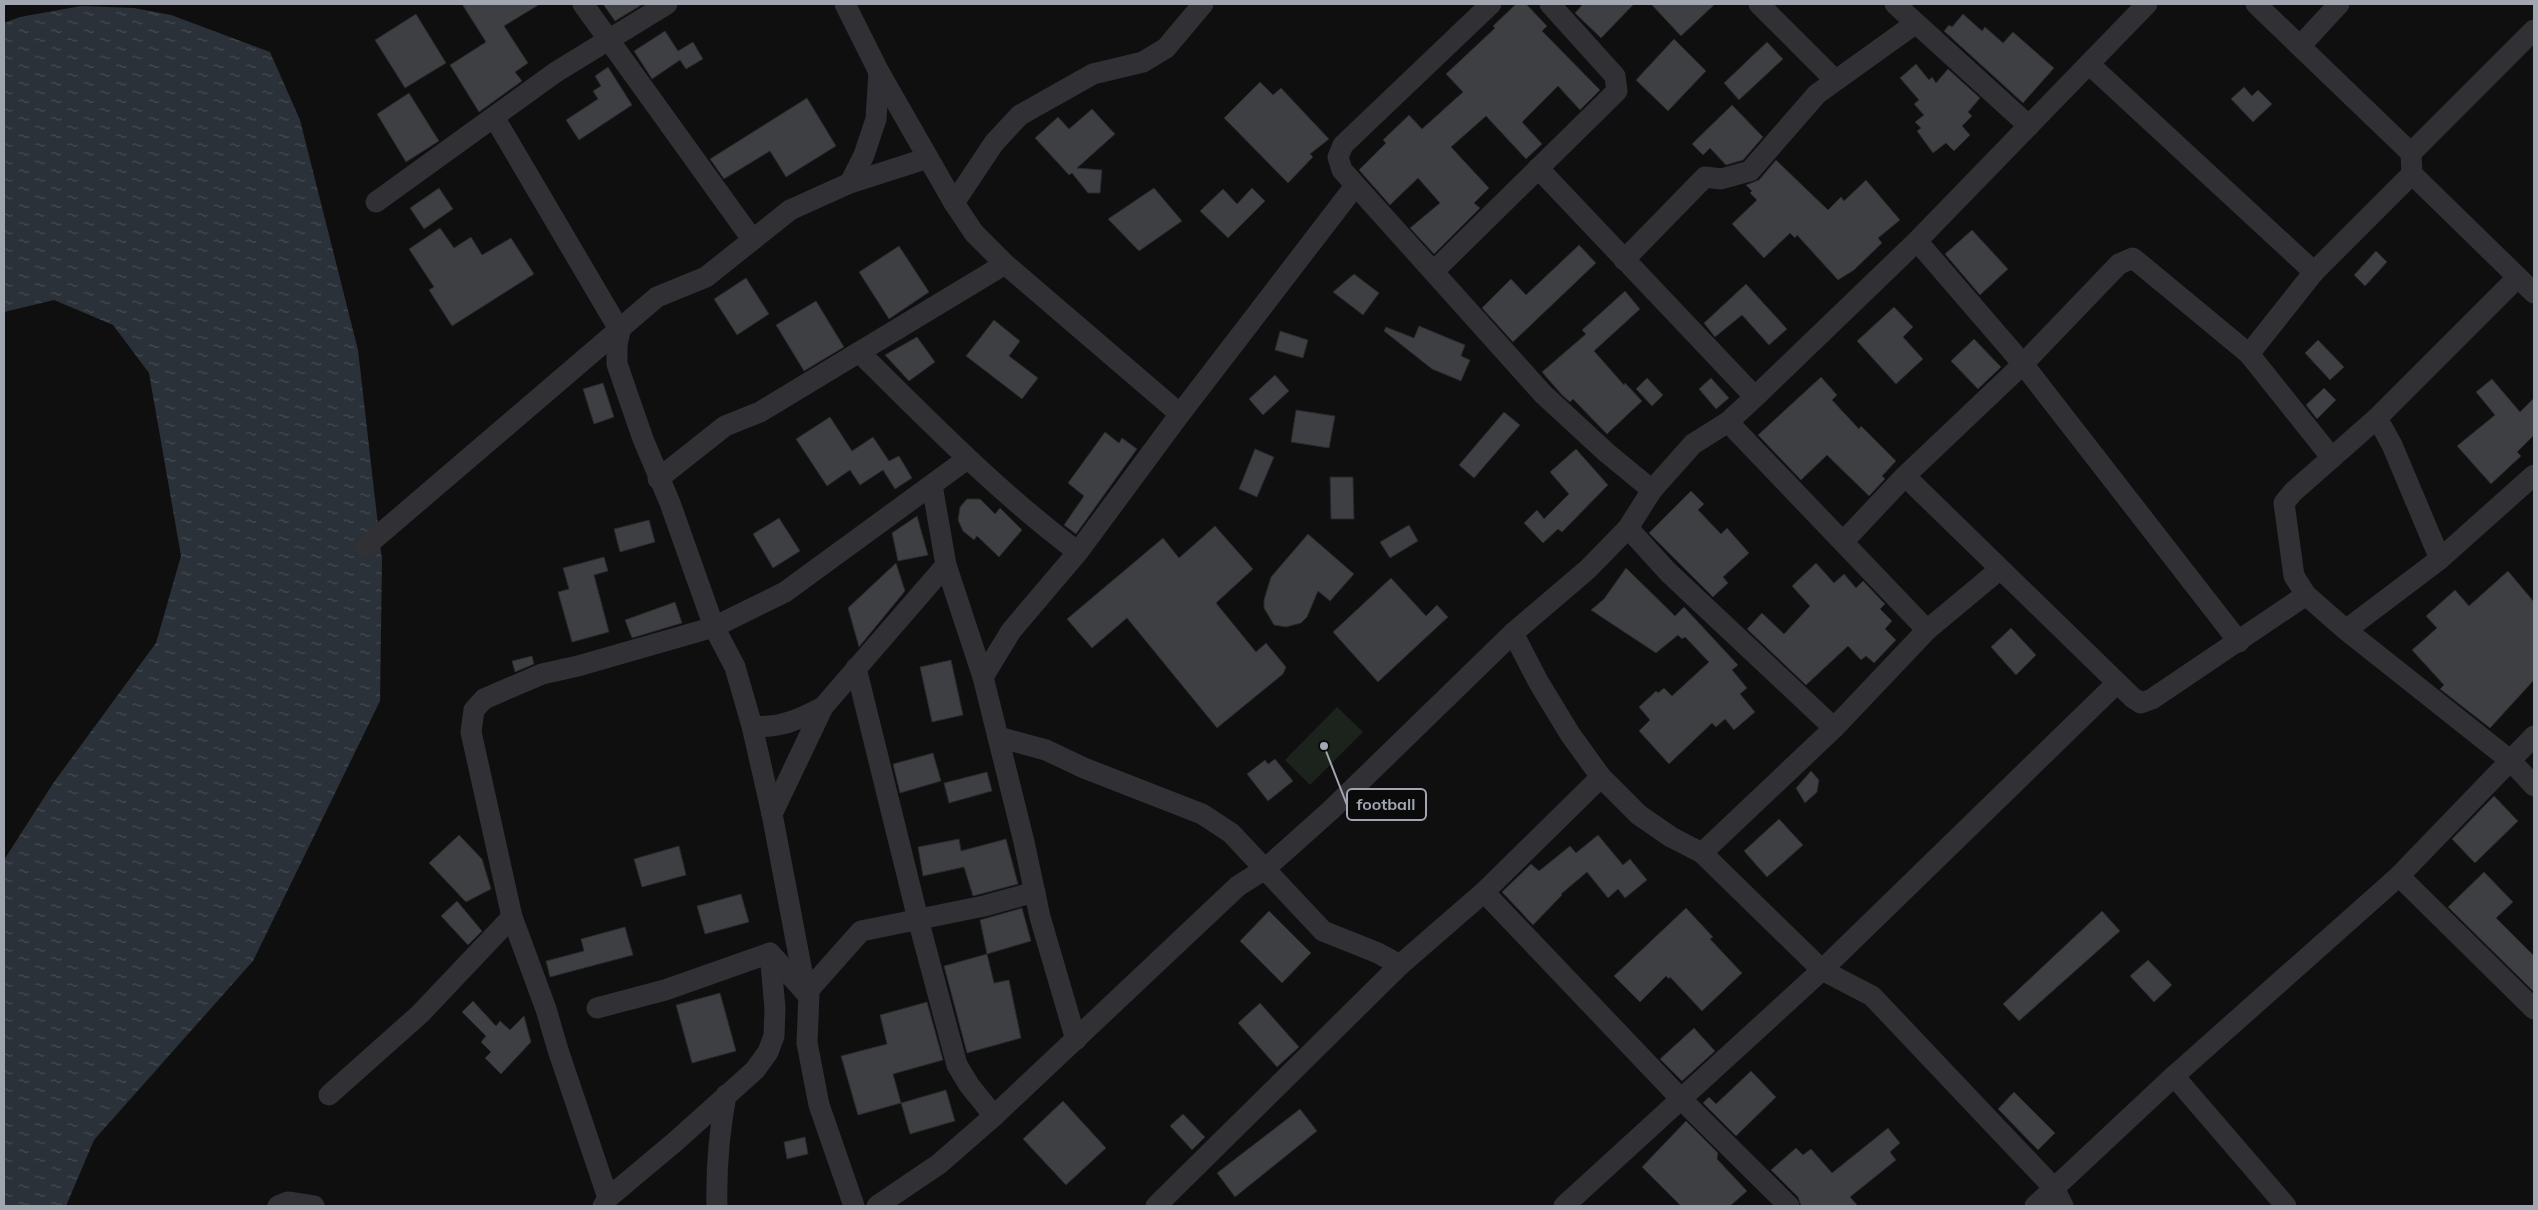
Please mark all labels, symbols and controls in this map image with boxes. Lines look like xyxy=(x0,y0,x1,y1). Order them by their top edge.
callout: football xyxy=(1347,789,1426,820)
text: football xyxy=(1357,794,1415,814)

